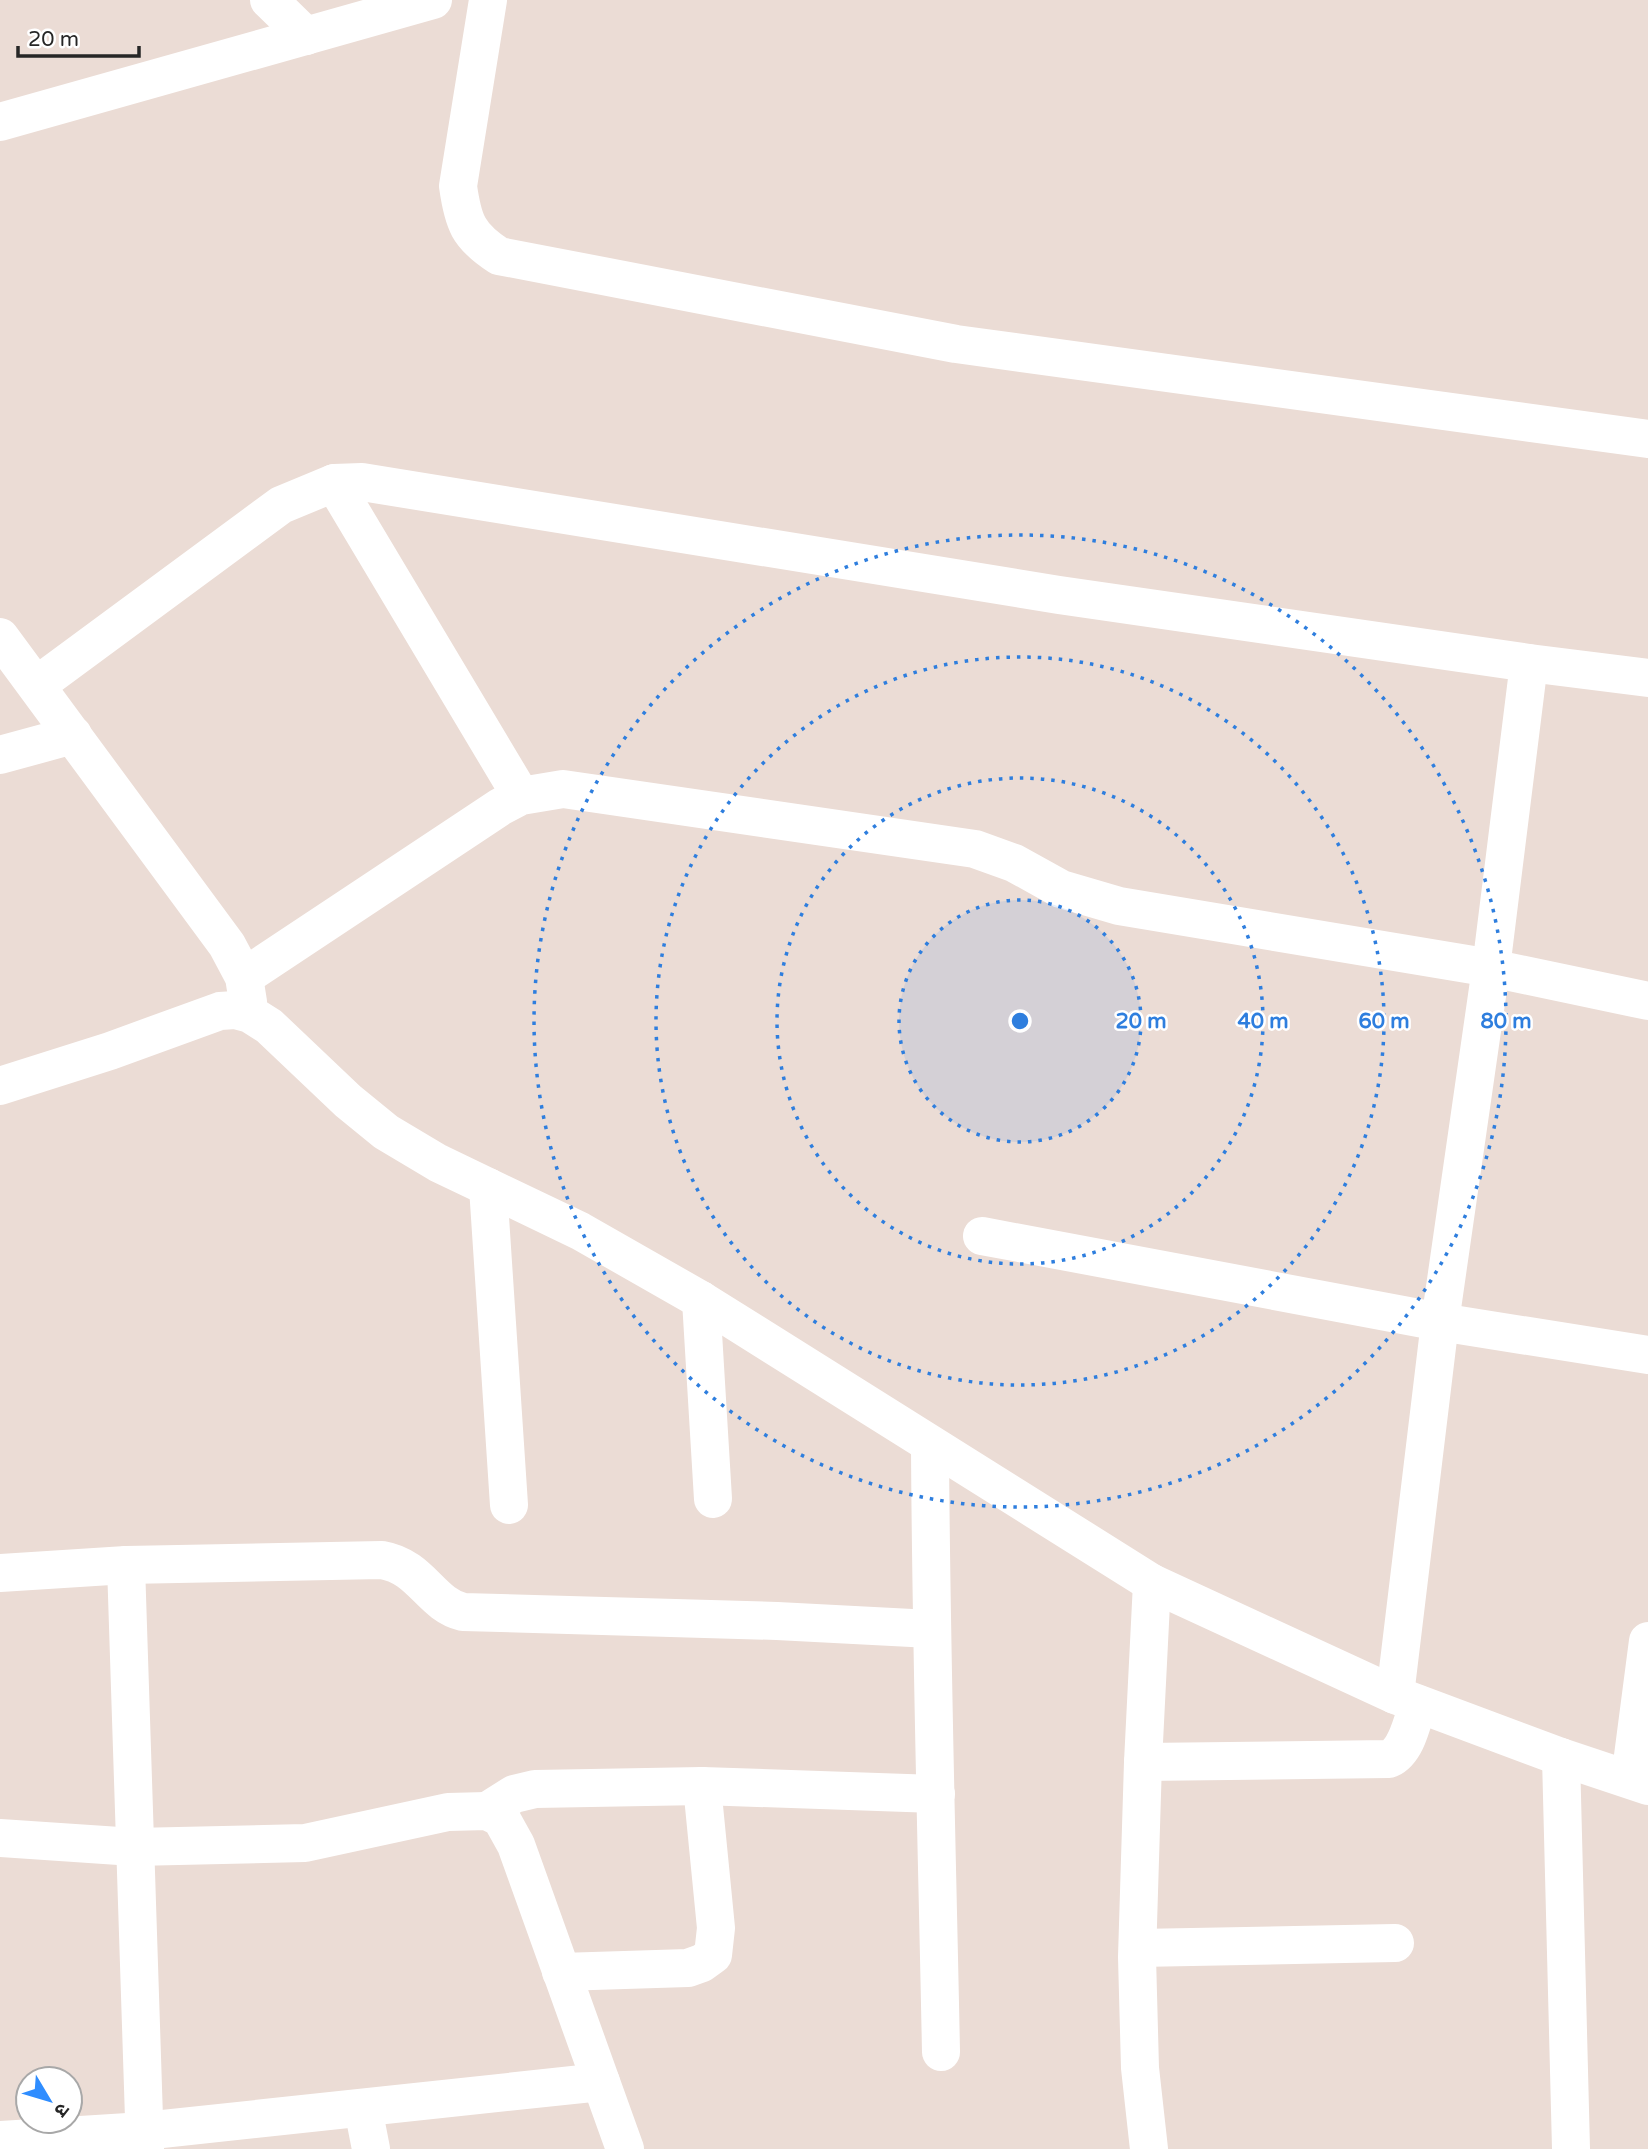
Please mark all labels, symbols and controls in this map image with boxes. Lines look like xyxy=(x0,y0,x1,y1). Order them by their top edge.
scale bar xyxy=(18,14,138,58)
text: 20 m xyxy=(28,27,79,52)
centre of rings xyxy=(1008,1009,1032,1033)
text: 20 m xyxy=(1115,1009,1167,1034)
text: 40 m xyxy=(1237,1009,1289,1034)
text: 60 m xyxy=(1358,1009,1410,1034)
text: 80 m xyxy=(1480,1009,1532,1034)
north arrow xyxy=(14,2065,84,2135)
text: उ xyxy=(49,2099,74,2122)

